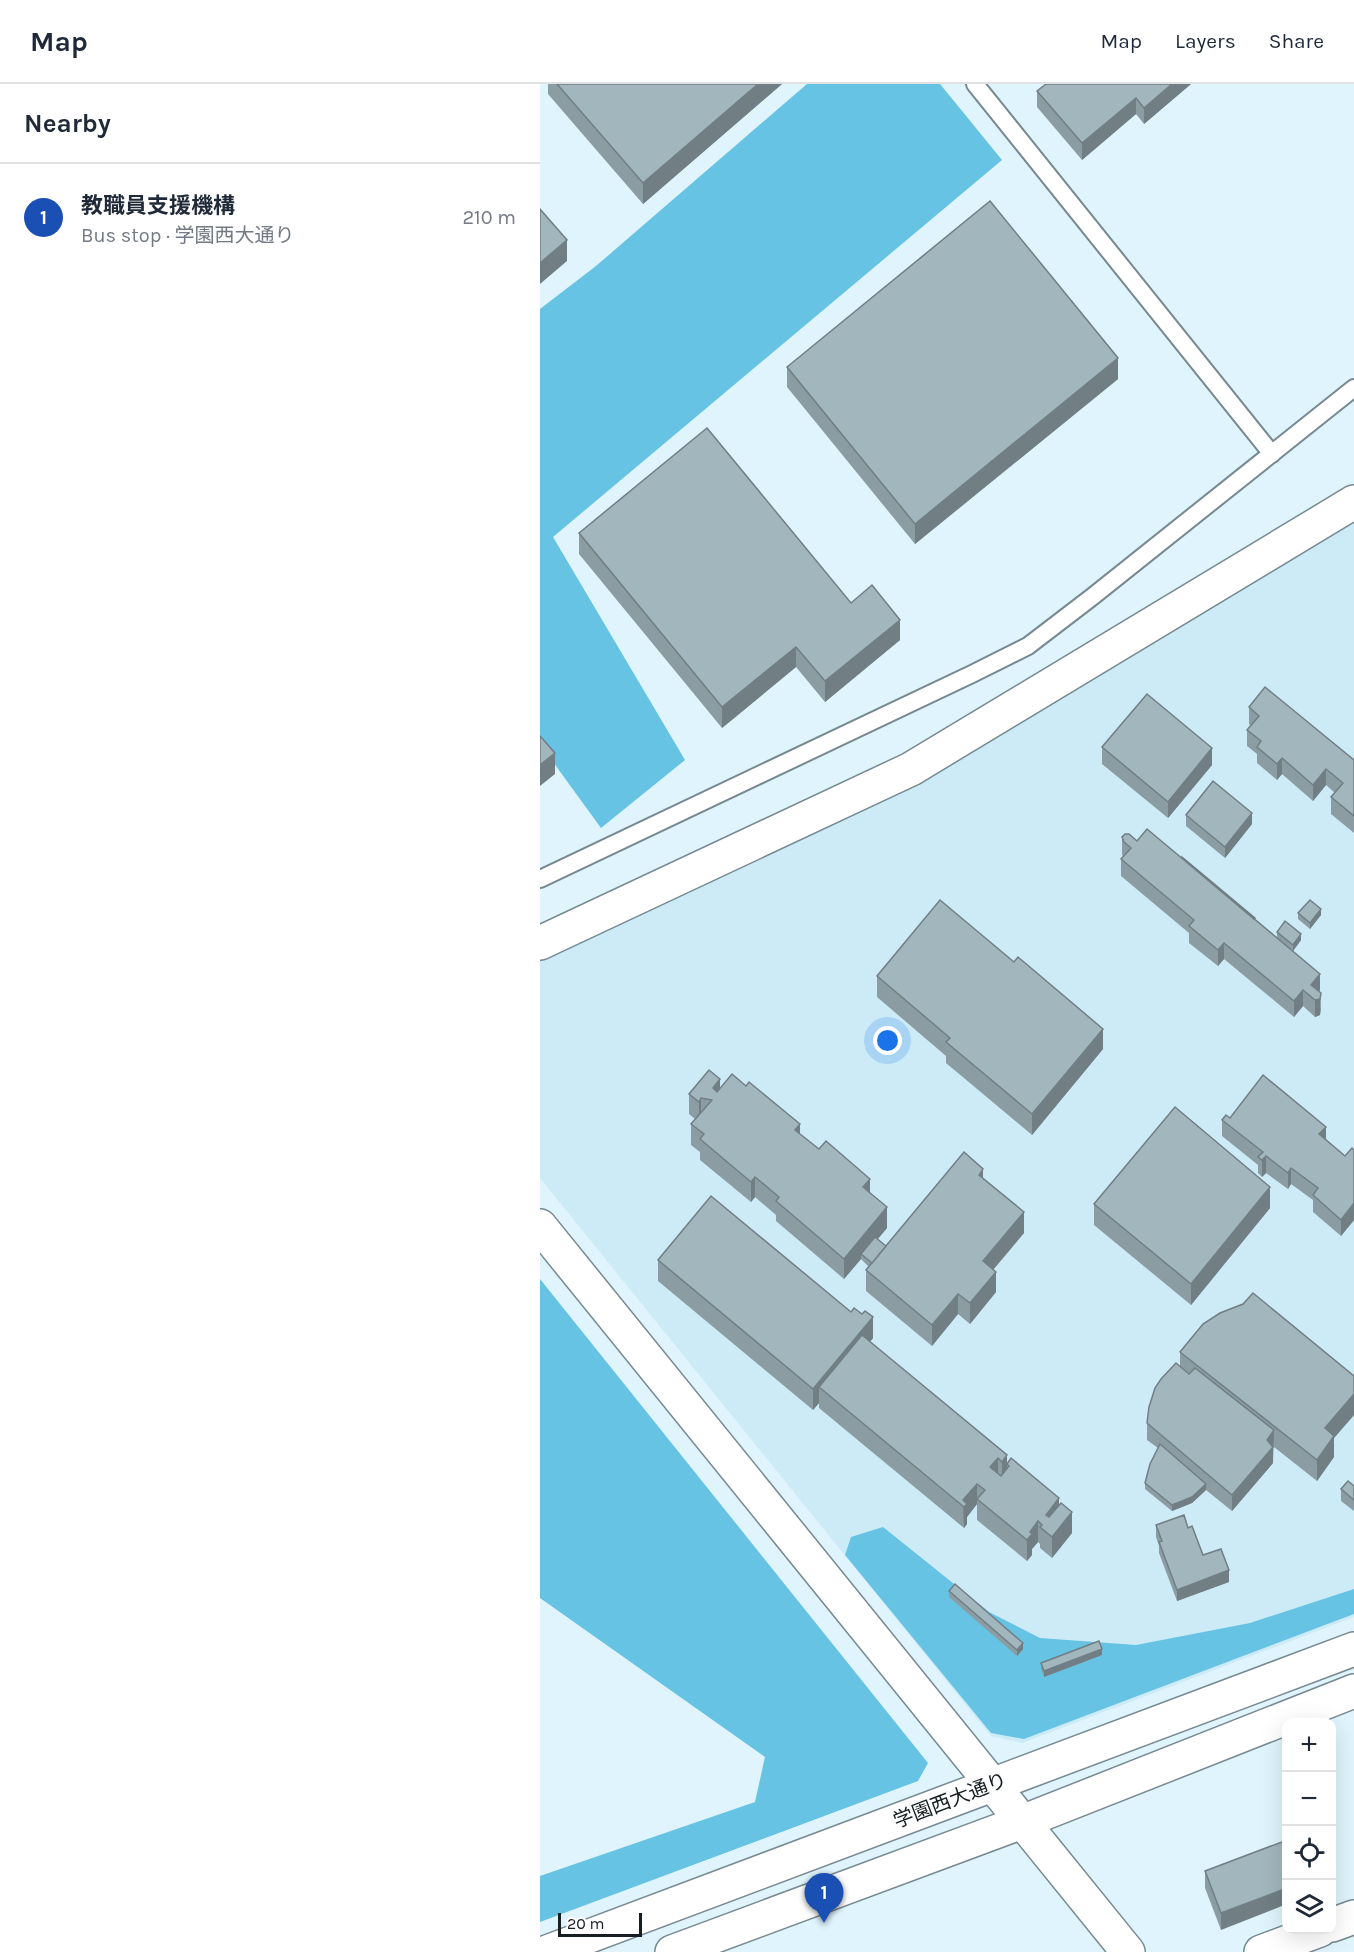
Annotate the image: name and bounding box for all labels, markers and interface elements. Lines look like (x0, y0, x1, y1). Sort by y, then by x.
text: Map (30, 25, 88, 58)
text: Map (1100, 29, 1142, 53)
text: Layers (1175, 29, 1236, 53)
text: Share (1269, 29, 1324, 53)
text: Nearby (24, 108, 111, 139)
text: 教職員支援機構 (81, 193, 235, 219)
text: 1 (40, 206, 47, 229)
text: 210 m (462, 206, 516, 229)
text: Bus stop · 学園西大通り (81, 224, 295, 247)
your location (873, 1026, 902, 1055)
map controls (1282, 1718, 1336, 1934)
button: + (1282, 1718, 1336, 1772)
street label: 学園西大通り (890, 1768, 1010, 1833)
button: − (1282, 1772, 1336, 1826)
button: locate (1282, 1826, 1336, 1880)
pin: 1 (804, 1874, 844, 1923)
button: layers (1282, 1880, 1336, 1934)
scale bar (558, 1910, 642, 1938)
text: 20 m (567, 1914, 605, 1933)

